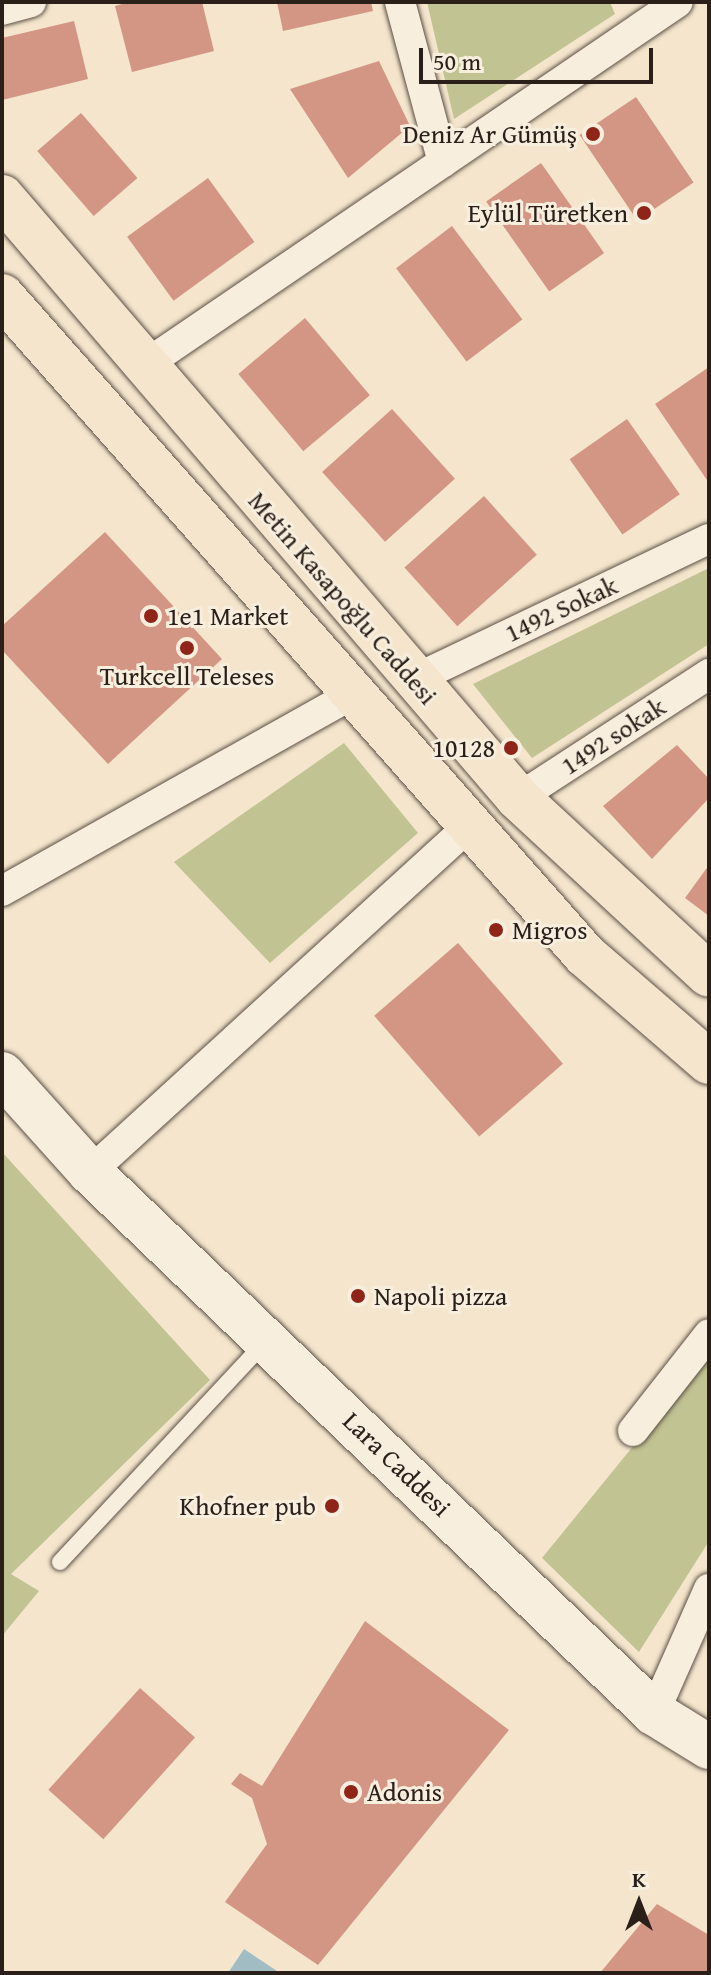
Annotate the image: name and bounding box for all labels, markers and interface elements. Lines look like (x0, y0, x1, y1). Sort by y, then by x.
scale bar (423, 32, 657, 82)
text: 50 m (433, 44, 481, 79)
place label: Deniz Ar Gümüş (403, 118, 577, 150)
marker: Deniz Ar Gümüş (584, 125, 602, 143)
place label: Eylül Türetken (468, 197, 628, 229)
marker: Eylül Türetken (635, 204, 653, 222)
street label: Metin Kasapoğlu Caddesi (242, 485, 444, 711)
street label: 1492 Sokak (500, 569, 622, 649)
place label: 1e1 Market (167, 600, 288, 632)
marker: 1e1 Market (142, 607, 160, 625)
marker: Turkcell Teleses (178, 639, 196, 657)
place label: Turkcell Teleses (100, 660, 274, 692)
street label: 1492 sokak (555, 691, 671, 781)
place label: 10128 (432, 732, 495, 764)
marker: 10128 (502, 739, 520, 757)
place label: Migros (512, 914, 587, 946)
marker: Migros (487, 921, 505, 939)
place label: Napoli pizza (374, 1280, 507, 1312)
marker: Napoli pizza (349, 1287, 367, 1305)
street label: Lara Caddesi (337, 1405, 457, 1523)
place label: Khofner pub (180, 1490, 316, 1522)
marker: Khofner pub (323, 1497, 341, 1515)
place label: Adonis (367, 1776, 442, 1808)
marker: Adonis (342, 1783, 360, 1801)
north arrow (599, 1863, 679, 1943)
text: K (632, 1863, 646, 1895)

